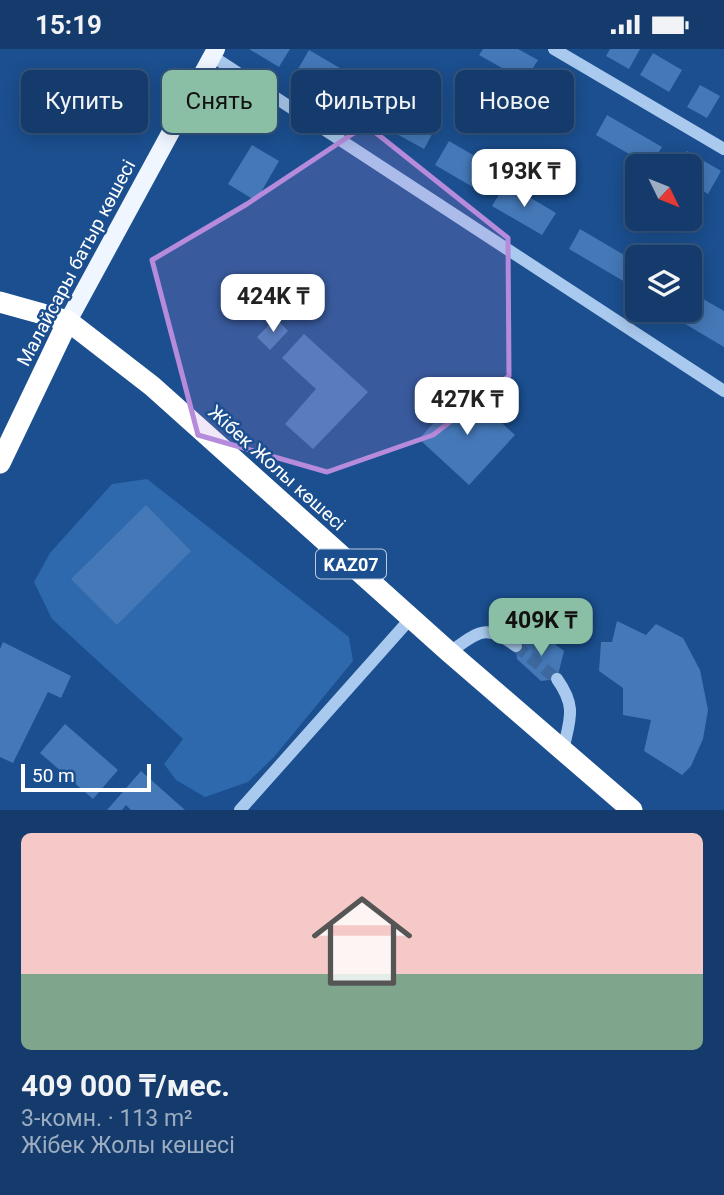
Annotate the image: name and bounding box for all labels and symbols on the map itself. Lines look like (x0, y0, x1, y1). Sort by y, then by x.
pin: 193K ₸ (467, 149, 581, 209)
north arrow (625, 154, 702, 231)
street label: Малайсары батыр көшесі (12, 156, 140, 370)
pin: 424K ₸ (216, 275, 330, 334)
pin: 427K ₸ (410, 377, 524, 437)
street label: Жібек Жолы көшесі (204, 400, 350, 536)
road number: KAZ07 (316, 549, 386, 579)
pin: 409K ₸ (484, 599, 598, 658)
scale bar (21, 761, 150, 793)

